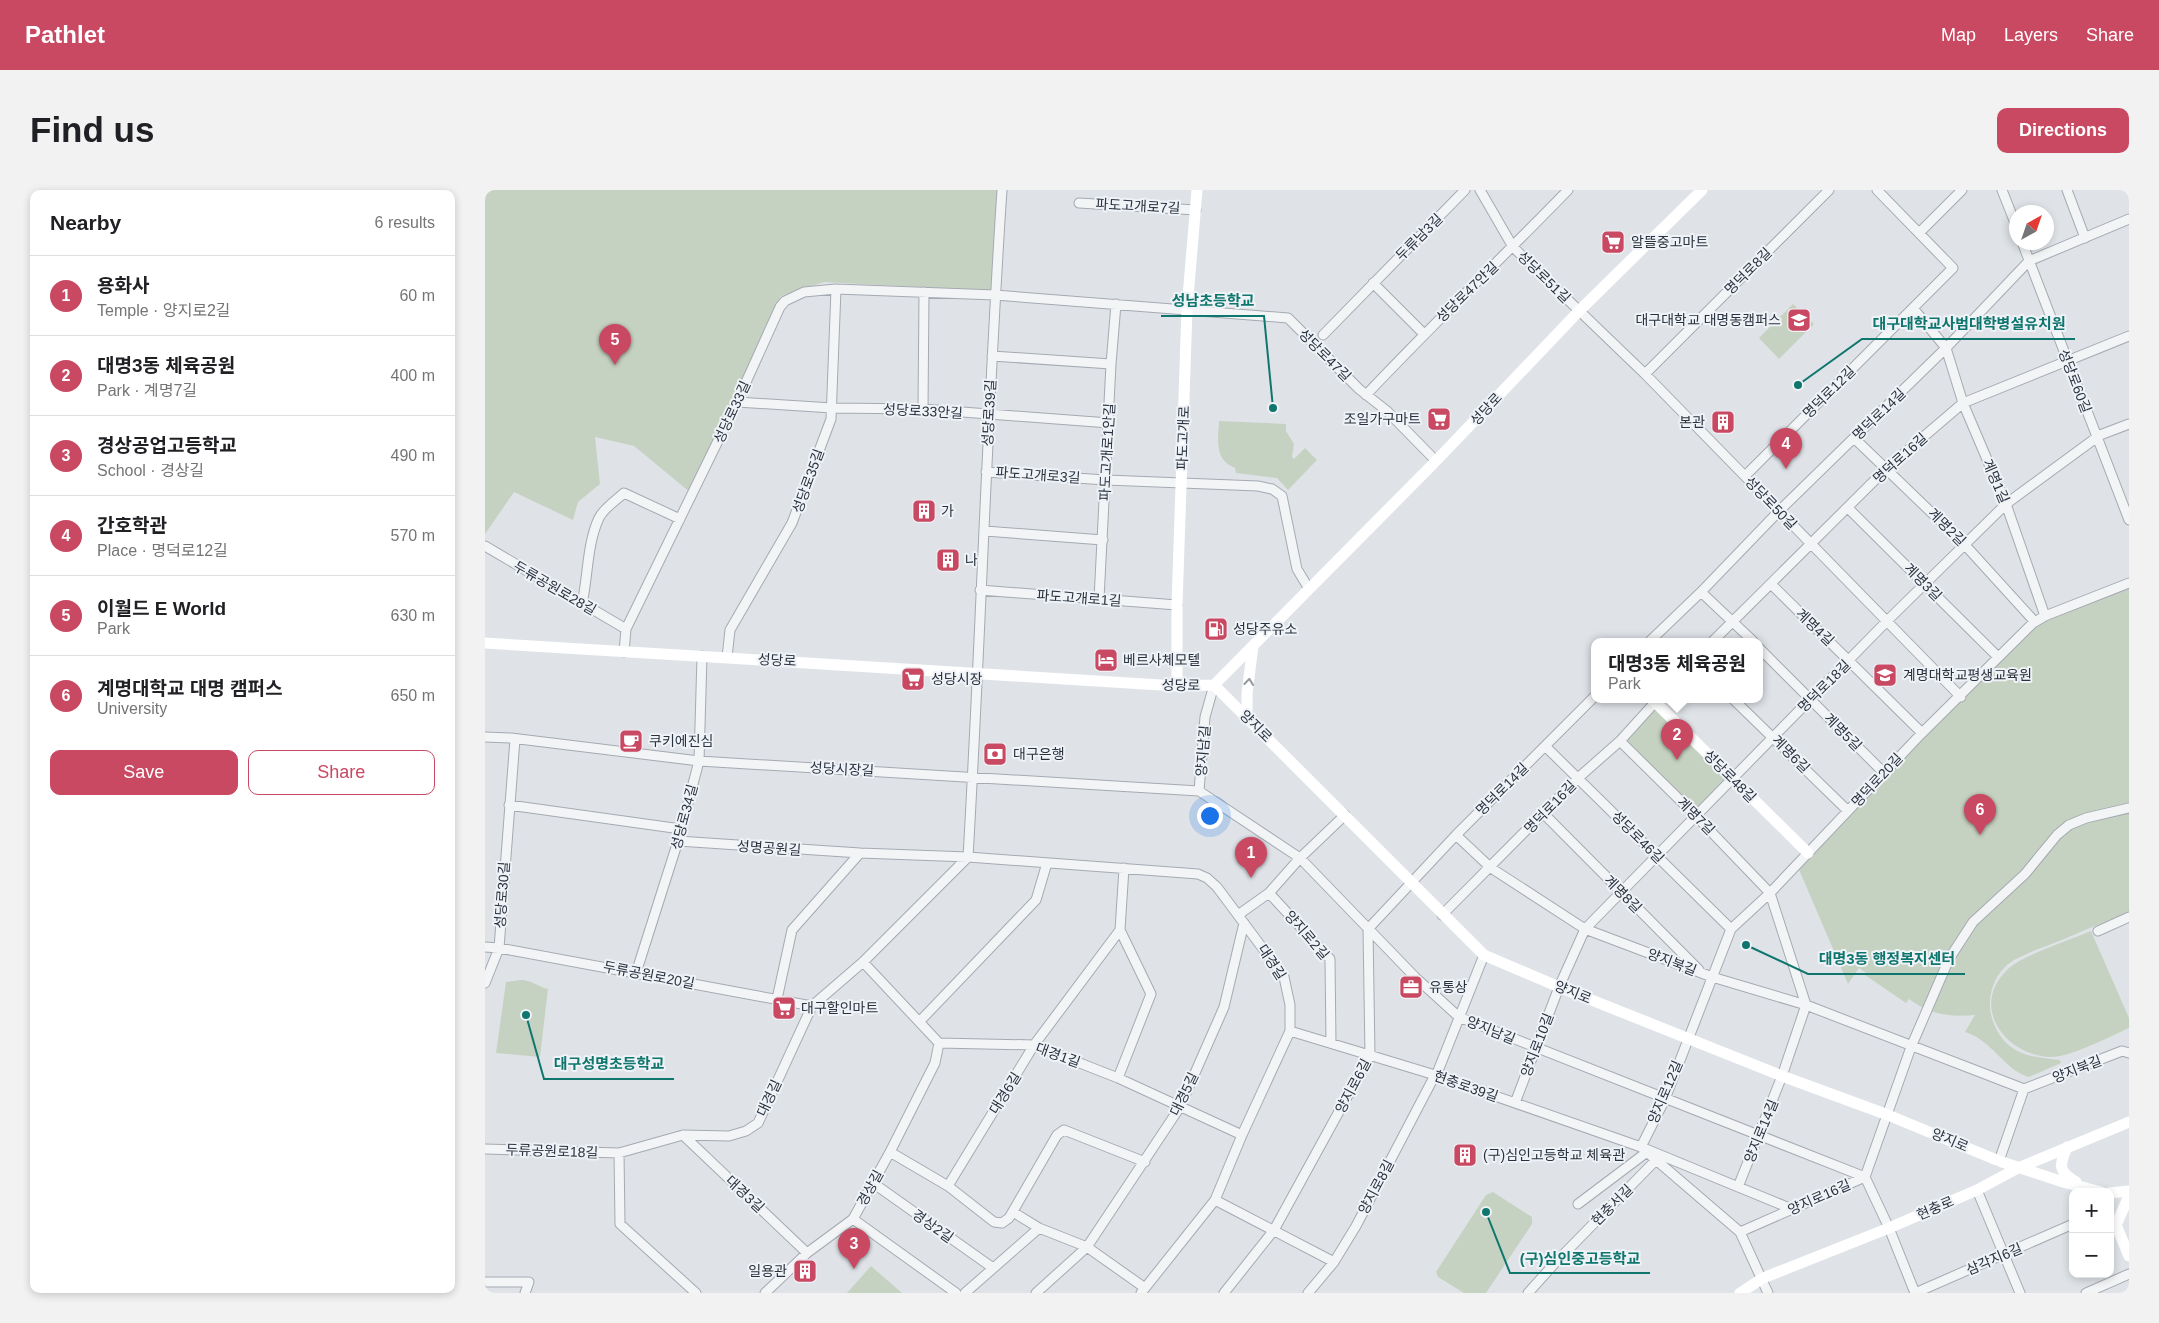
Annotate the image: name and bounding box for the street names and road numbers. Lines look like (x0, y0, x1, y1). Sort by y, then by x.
street label: 파도고개로7길 (1095, 196, 1181, 216)
street label: 두류남3길 (1392, 210, 1446, 264)
street label: 명덕로8길 (1721, 244, 1775, 298)
street label: 성당로51길 (1514, 248, 1574, 306)
street label: 성당로47안길 (1433, 258, 1501, 326)
street label: 성당로47길 (1296, 326, 1354, 384)
street label: 성당로60길 (2056, 347, 2094, 415)
street label: 명덕로12길 (1800, 363, 1858, 421)
street label: 성당로33길 (711, 378, 753, 446)
street label: 성당로39길 (979, 379, 999, 447)
street label: 명덕로14길 (1849, 385, 1909, 443)
street label: 성당로 (1467, 389, 1505, 429)
street label: 성당로33안길 (883, 401, 963, 421)
street label: 파도고개로1안길 (1096, 403, 1118, 501)
street label: 파도고개로 (1174, 405, 1192, 470)
street label: 명덕로16길 (1870, 430, 1930, 486)
street label: 성당로35길 (789, 447, 827, 515)
street label: 계명1길 (1980, 457, 2012, 505)
street label: 파도고개로3길 (995, 464, 1081, 486)
street label: 성당로50길 (1742, 473, 1800, 533)
street label: 계명2길 (1925, 505, 1969, 549)
street label: 두류공원로28길 (511, 558, 599, 618)
street label: 계명3길 (1901, 560, 1945, 604)
street label: 파도고개로1길 (1036, 587, 1122, 609)
street label: 계명4길 (1793, 605, 1837, 649)
street label: 성당로 (757, 651, 797, 669)
street label: 명덕로18길 (1795, 657, 1853, 715)
street label: 성당로 (1162, 677, 1201, 693)
street label: 양지로 (1237, 707, 1275, 745)
street label: 계명5길 (1821, 710, 1865, 754)
street label: 양지남길 (1193, 725, 1213, 777)
street label: 계명6길 (1769, 732, 1813, 776)
street label: 성당로48길 (1701, 747, 1759, 805)
street label: 명덕로20길 (1848, 750, 1906, 810)
street label: 성당시장길 (809, 759, 875, 779)
street label: 명덕로14길 (1473, 760, 1531, 818)
street label: 명덕로16길 (1521, 777, 1579, 837)
street label: 성당로34길 (668, 783, 700, 851)
street label: 계명7길 (1674, 794, 1718, 838)
street label: 성당로46길 (1609, 808, 1667, 866)
street label: 성명공원길 (736, 838, 802, 858)
street label: 성당로30길 (492, 861, 512, 929)
street label: 계명8길 (1601, 872, 1645, 916)
street label: 양지로2길 (1282, 907, 1332, 963)
street label: 대경길 (1255, 941, 1289, 983)
street label: 양지북길 (1645, 945, 1699, 979)
street label: 두류공원로20길 (602, 958, 696, 992)
street label: 양지로 (1552, 977, 1594, 1007)
street label: 양지로10길 (1518, 1011, 1556, 1079)
street label: 양지남길 (1464, 1013, 1518, 1047)
street label: 대경1길 (1033, 1040, 1083, 1070)
street label: 양지북길 (2050, 1052, 2104, 1086)
street label: 양지로6길 (1332, 1056, 1374, 1116)
street label: 양지로12길 (1645, 1058, 1685, 1126)
street label: 현충로39길 (1432, 1068, 1500, 1104)
street label: 대경6길 (986, 1069, 1024, 1117)
street label: 대경5길 (1167, 1070, 1201, 1118)
street label: 대경길 (754, 1077, 784, 1119)
street label: 양지로14길 (1741, 1097, 1781, 1165)
street label: 양지로 (1929, 1125, 1971, 1155)
street label: 두류공원로18길 (505, 1141, 599, 1161)
street label: 양지로8길 (1355, 1157, 1397, 1217)
street label: 경상길 (854, 1167, 886, 1209)
street label: 대경3길 (723, 1172, 767, 1216)
street label: 양지로16길 (1785, 1176, 1853, 1218)
street label: 현충서길 (1588, 1181, 1636, 1229)
street label: 현충로 (1914, 1193, 1956, 1223)
street label: 경상2길 (909, 1206, 957, 1246)
street label: 삼각지6길 (1964, 1240, 2024, 1278)

